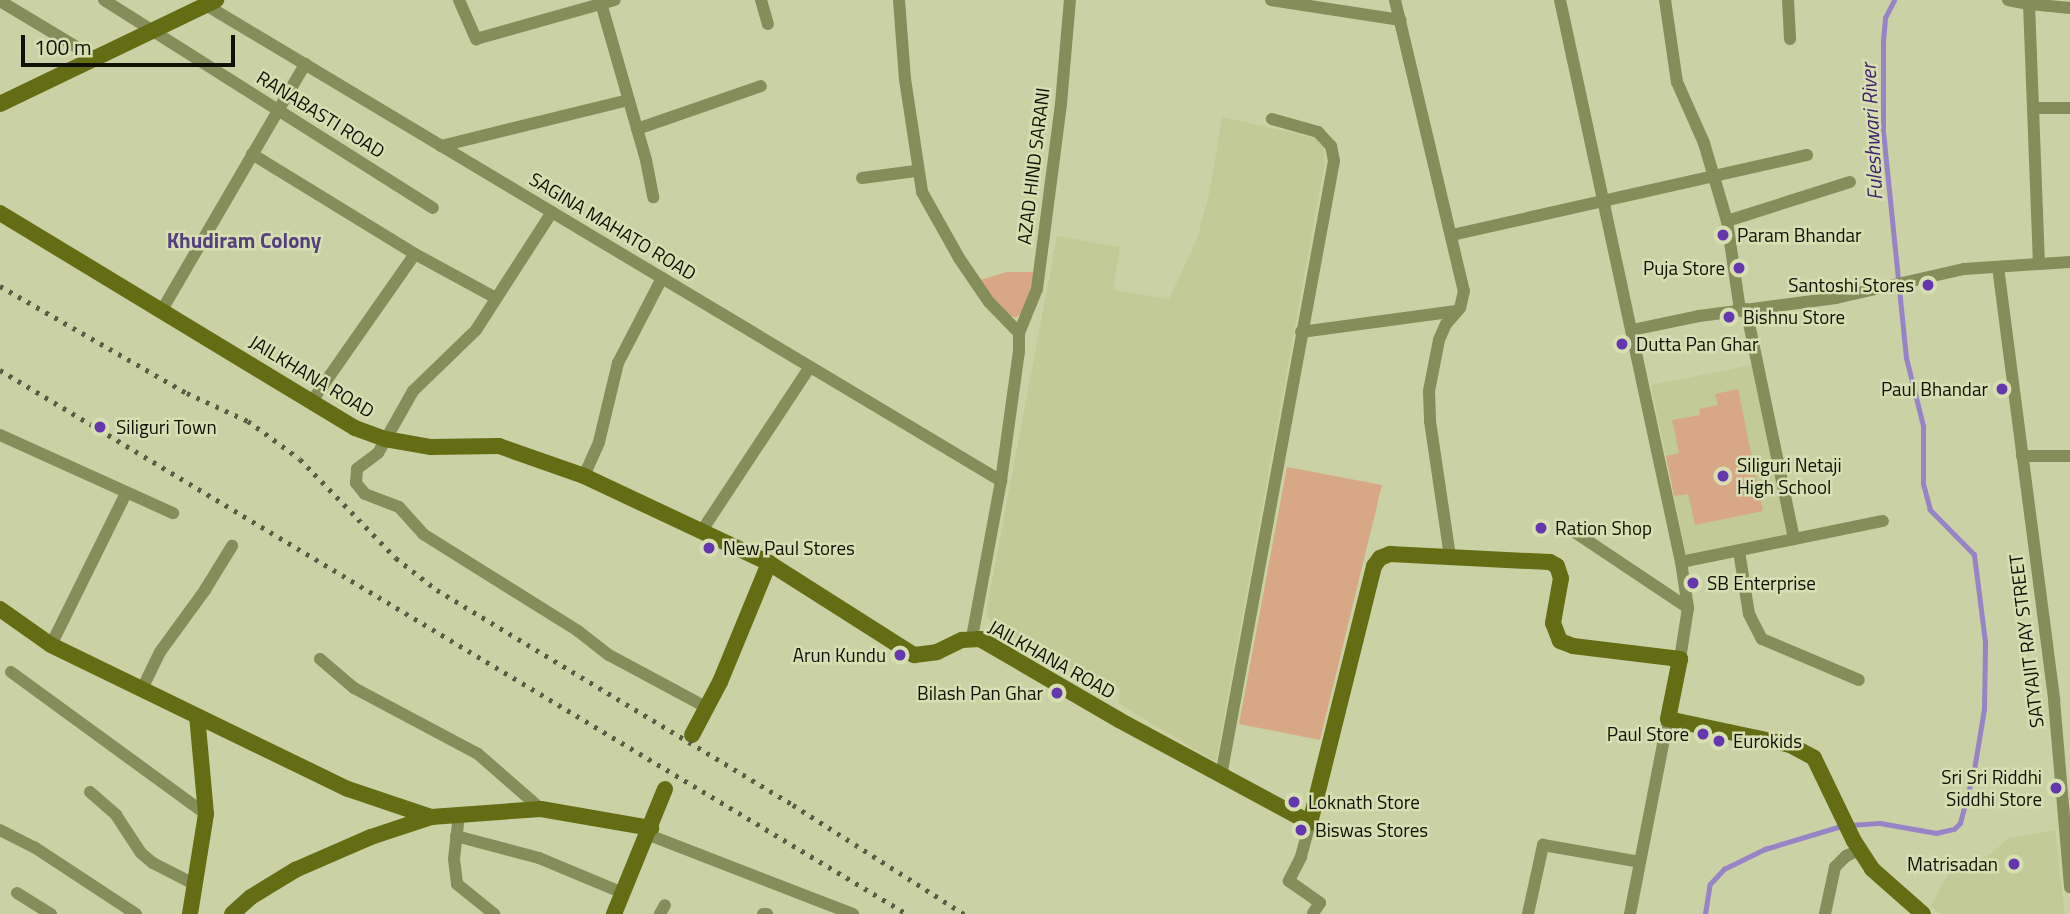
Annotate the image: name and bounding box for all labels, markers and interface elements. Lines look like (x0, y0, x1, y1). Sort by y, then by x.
scale bar (24, 21, 238, 65)
text: 100 m (34, 31, 91, 63)
water label: Fuleshwari River (1855, 63, 1887, 201)
street label: RANABASTI ROAD (253, 66, 389, 162)
street label: AZAD HIND SARANI (1012, 86, 1054, 246)
street label: SAGINA MAHATO ROAD (526, 167, 700, 285)
place label: Param Bhandar (1737, 224, 1862, 246)
district label: Khudiram Colony (167, 227, 321, 253)
marker: Param Bhandar (1715, 227, 1731, 243)
place label: Puja Store (1643, 257, 1725, 279)
marker: Puja Store (1731, 260, 1747, 276)
place label: Santoshi Stores (1788, 274, 1914, 296)
marker: Santoshi Stores (1920, 277, 1936, 293)
place label: Bishnu Store (1743, 306, 1845, 328)
marker: Bishnu Store (1721, 309, 1737, 325)
street label: JAILKHANA ROAD (245, 330, 379, 422)
place label: Dutta Pan Ghar (1636, 333, 1758, 355)
marker: Dutta Pan Ghar (1614, 336, 1630, 352)
place label: Paul Bhandar (1881, 378, 1988, 400)
marker: Paul Bhandar (1994, 381, 2010, 397)
place label: Siliguri Town (116, 416, 217, 438)
marker: Siliguri Town (90, 417, 110, 437)
place label: Siliguri Netaji High School (1737, 454, 1842, 498)
marker: Siliguri Netaji High School (1715, 468, 1731, 484)
place label: Ration Shop (1555, 517, 1652, 539)
marker: Ration Shop (1533, 520, 1549, 536)
place label: New Paul Stores (723, 537, 855, 559)
marker: New Paul Stores (701, 540, 717, 556)
street label: SATYAJIT RAY STREET (2004, 553, 2048, 729)
place label: SB Enterprise (1707, 572, 1816, 594)
marker: SB Enterprise (1685, 575, 1701, 591)
street label: JAILKHANA ROAD (985, 615, 1119, 703)
place label: Arun Kundu (793, 644, 886, 666)
marker: Arun Kundu (892, 647, 908, 663)
place label: Bilash Pan Ghar (917, 682, 1043, 704)
marker: Bilash Pan Ghar (1049, 685, 1065, 701)
place label: Paul Store (1607, 723, 1689, 745)
marker: Paul Store (1695, 726, 1711, 742)
place label: Eurokids (1733, 730, 1802, 752)
marker: Eurokids (1711, 733, 1727, 749)
place label: Sri Sri Riddhi Siddhi Store (1941, 766, 2042, 810)
marker: Sri Sri Riddhi Siddhi Store (2048, 780, 2064, 796)
place label: Loknath Store (1308, 791, 1420, 813)
marker: Loknath Store (1286, 794, 1302, 810)
place label: Biswas Stores (1315, 819, 1428, 841)
marker: Biswas Stores (1293, 822, 1309, 838)
place label: Matrisadan (1907, 853, 1998, 875)
marker: Matrisadan (2004, 854, 2024, 874)

